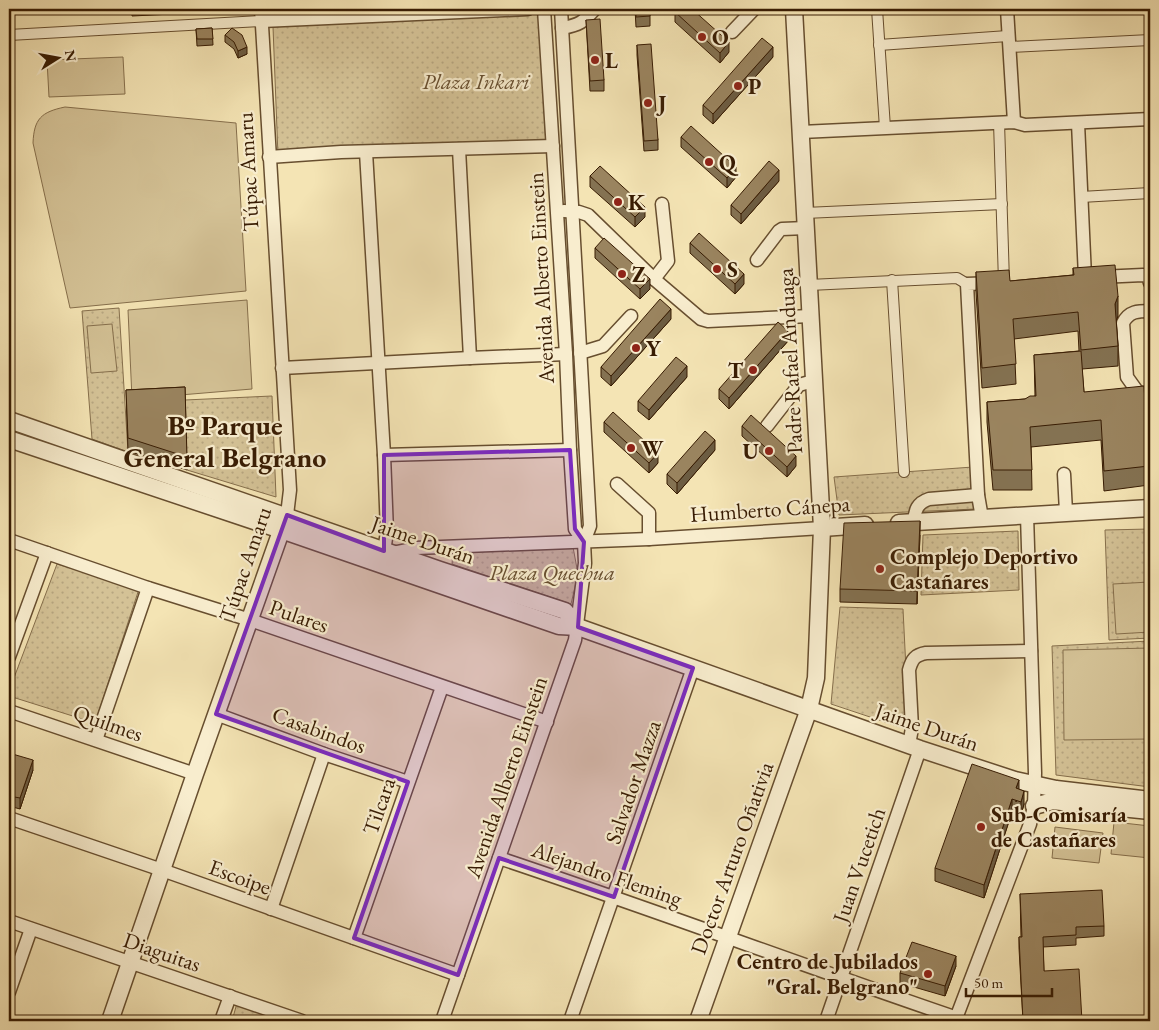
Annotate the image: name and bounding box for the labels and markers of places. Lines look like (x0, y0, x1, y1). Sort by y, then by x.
place label: O (712, 23, 729, 52)
marker: O (696, 31, 708, 43)
place label: L (605, 46, 618, 75)
marker: L (589, 54, 601, 66)
place label: P (748, 72, 761, 101)
marker: P (732, 80, 744, 92)
place label: J (656, 89, 666, 118)
marker: J (642, 97, 654, 109)
place label: Q (719, 148, 739, 177)
marker: Q (703, 156, 715, 168)
place label: K (628, 188, 645, 217)
marker: K (612, 196, 624, 208)
place label: S (727, 255, 738, 284)
place label: Z (632, 260, 645, 289)
marker: S (711, 263, 723, 275)
marker: Z (616, 268, 628, 280)
place label: Y (646, 334, 662, 363)
marker: Y (630, 342, 642, 354)
place label: T (728, 356, 744, 385)
marker: T (747, 364, 759, 376)
place label: W (641, 434, 664, 463)
place label: U (743, 437, 760, 466)
marker: W (625, 442, 637, 454)
marker: U (763, 445, 775, 457)
place label: Complejo Deportivo Castañares (890, 542, 1078, 596)
marker: Complejo Deportivo Castañares (874, 563, 886, 575)
place label: Sub-Comisaría de Castañares (991, 800, 1127, 854)
marker: Sub-Comisaría de Castañares (975, 821, 987, 833)
place label: Centro de Jubilados "Gral. Belgrano" (737, 947, 918, 1001)
marker: Centro de Jubilados "Gral. Belgrano" (922, 968, 934, 980)

